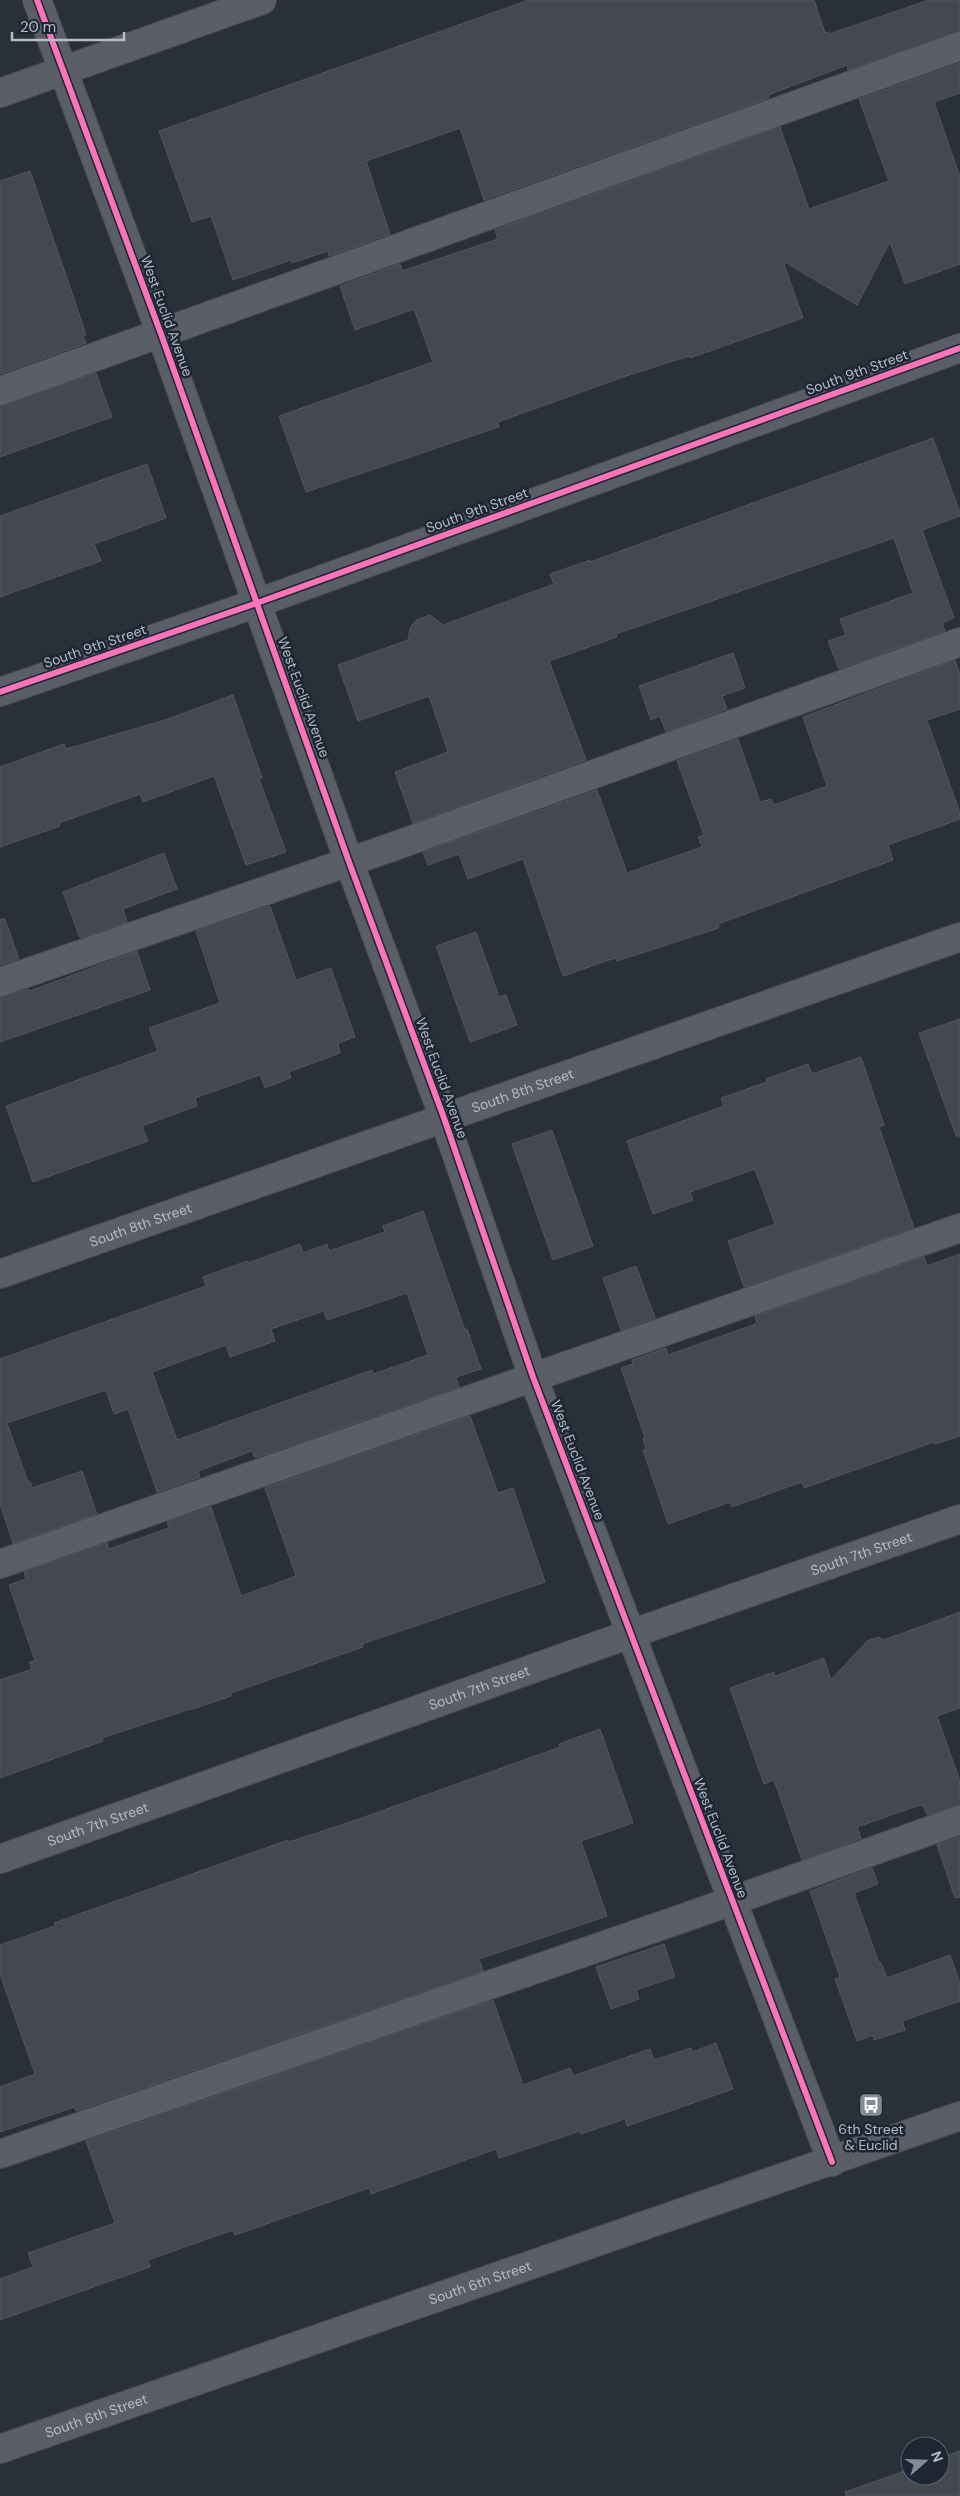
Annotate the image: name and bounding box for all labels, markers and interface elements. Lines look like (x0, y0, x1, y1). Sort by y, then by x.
scale bar (12, 10, 125, 42)
text: 20 m (20, 17, 56, 37)
street label: West Euclid Avenue (137, 253, 197, 379)
street label: South 9th Street (803, 345, 911, 399)
street label: South 9th Street (423, 483, 531, 537)
street label: South 9th Street (41, 620, 149, 672)
street label: West Euclid Avenue (274, 634, 334, 760)
street label: West Euclid Avenue (412, 1015, 472, 1141)
street label: South 8th Street (469, 1064, 576, 1117)
street label: South 8th Street (87, 1198, 194, 1251)
street label: West Euclid Avenue (547, 1397, 609, 1523)
street label: South 7th Street (808, 1527, 915, 1579)
street label: South 7th Street (426, 1661, 532, 1714)
street label: West Euclid Avenue (690, 1775, 752, 1901)
street label: South 7th Street (45, 1798, 151, 1850)
bus stop icon: 6th Street & Euclid (858, 2092, 884, 2118)
place label: 6th Street & Euclid (838, 2120, 904, 2154)
street label: South 6th Street (426, 2256, 534, 2309)
street label: South 6th Street (43, 2389, 150, 2442)
north arrow (900, 2436, 950, 2486)
text: N (927, 2449, 947, 2464)

